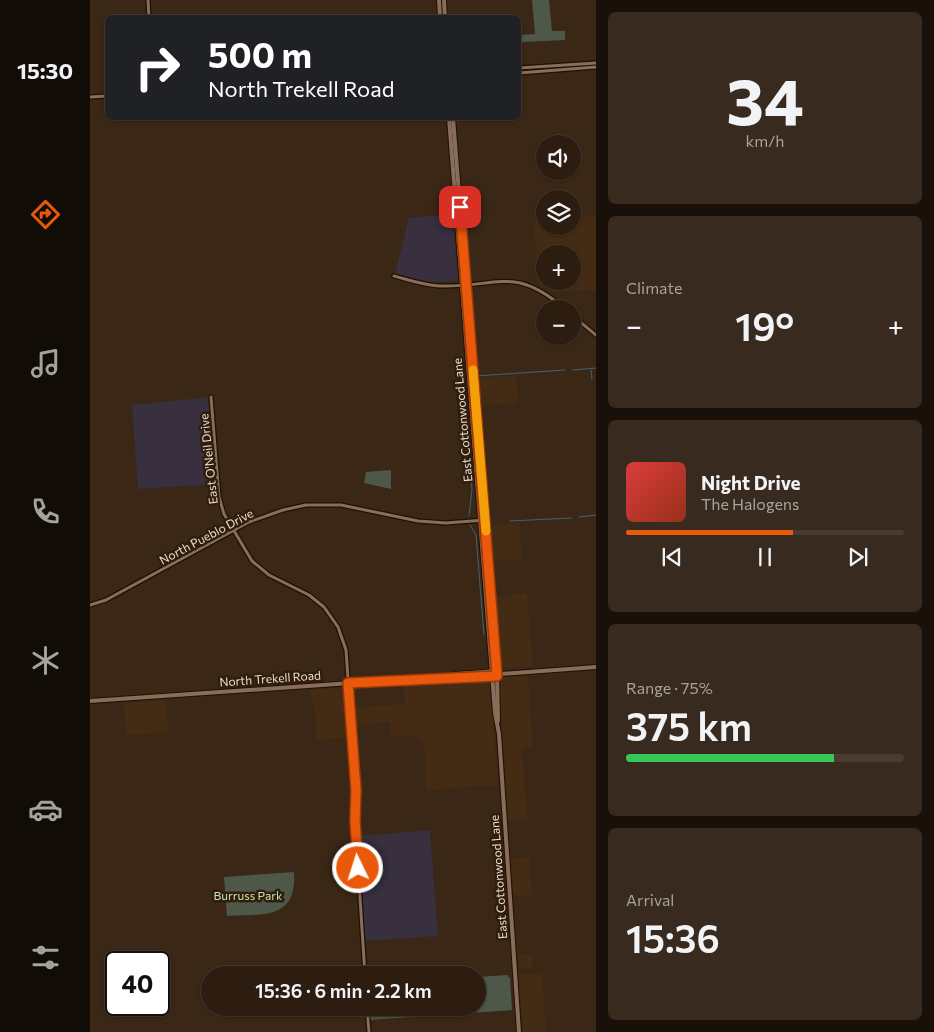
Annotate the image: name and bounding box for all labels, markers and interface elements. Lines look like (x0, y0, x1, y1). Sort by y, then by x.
text: 500 m (208, 32, 312, 75)
icon: right (125, 35, 190, 100)
text: 15:30 (17, 57, 73, 84)
text: 34 (726, 59, 804, 138)
text: North Trekell Road (208, 75, 394, 102)
text: km/h (746, 131, 784, 150)
map controls (536, 135, 581, 345)
button: sound (536, 135, 581, 180)
pin (439, 186, 481, 228)
button: layers (536, 190, 581, 235)
icon: arrive (446, 193, 474, 221)
icon: directions (28, 197, 63, 232)
button: + (536, 245, 581, 290)
text: Climate (626, 278, 682, 297)
button: − (536, 300, 581, 345)
text: 19° (735, 302, 794, 349)
text: − (626, 308, 642, 342)
text: + (888, 308, 904, 342)
icon: music (28, 346, 63, 381)
street label: East Cottonwood Lane (450, 357, 474, 483)
street label: East O'Neil Drive (196, 413, 220, 505)
text: Night Drive (701, 471, 801, 494)
icon: phone (28, 494, 63, 529)
text: The Halogens (701, 494, 799, 513)
street label: North Pueblo Drive (157, 505, 255, 567)
icon: previous (658, 543, 686, 571)
icon: pause (751, 543, 779, 571)
icon: next (844, 543, 872, 571)
icon: climate (28, 643, 63, 678)
street label: North Trekell Road (219, 667, 321, 689)
text: Range · 75% (626, 678, 713, 697)
text: 375 km (626, 702, 752, 749)
icon: car (28, 792, 63, 827)
street label: East Cottonwood Lane (487, 814, 509, 940)
position arrow (331, 841, 383, 893)
park label: Burruss Park (213, 888, 283, 902)
text: Arrival (626, 890, 674, 909)
text: 15:36 (626, 914, 720, 961)
icon: filters (28, 940, 63, 975)
speed limit sign: 40 (105, 951, 170, 1016)
text: 15:36 · 6 min · 2.2 km (255, 979, 432, 1002)

